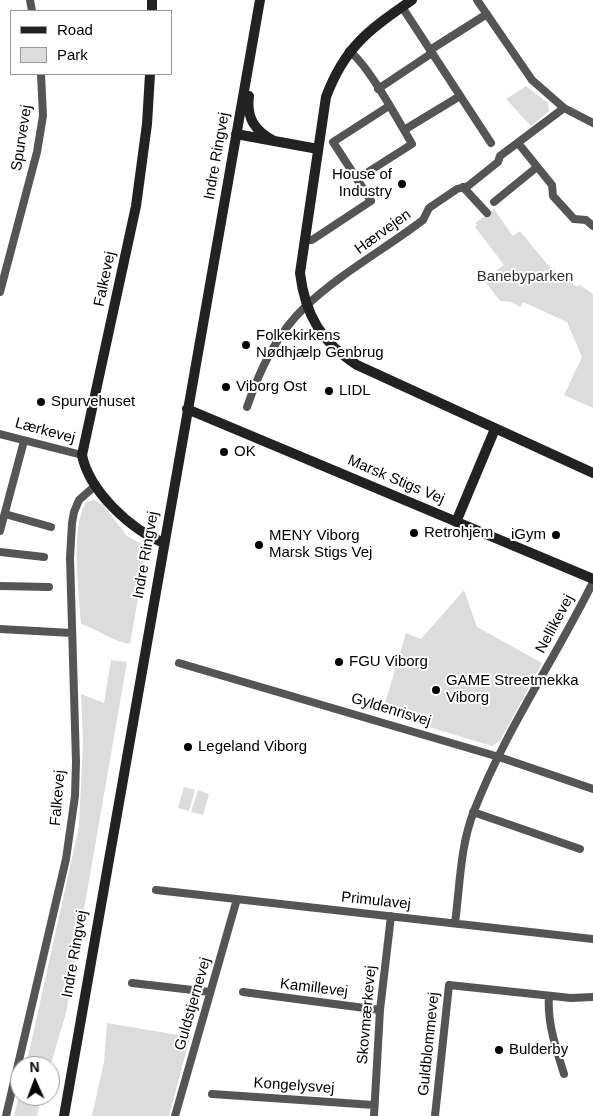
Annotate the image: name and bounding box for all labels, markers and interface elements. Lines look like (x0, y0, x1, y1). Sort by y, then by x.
legend (10, 10, 172, 75)
text: Road (57, 21, 93, 38)
text: Park (57, 46, 88, 63)
street label: Spurvevej (8, 104, 36, 172)
street label: Indre Ringvej (200, 111, 234, 201)
place label: House of Industry (332, 166, 392, 201)
marker: House of Industry (396, 178, 408, 190)
street label: Hærvejen (351, 206, 415, 258)
street label: Falkevej (90, 250, 120, 308)
park label: Banebyparken (477, 268, 573, 286)
place label: Folkekirkens Nødhjælp Genbrug (256, 327, 384, 362)
marker: Folkekirkens Nødhjælp Genbrug (240, 339, 252, 351)
place label: Viborg Ost (236, 378, 307, 396)
marker: Viborg Ost (220, 381, 232, 393)
place label: LIDL (339, 382, 371, 400)
marker: LIDL (323, 385, 335, 397)
place label: Spurvehuset (51, 393, 135, 411)
marker: Spurvehuset (35, 396, 47, 408)
street label: Lærkevej (13, 414, 77, 448)
place label: OK (234, 443, 256, 461)
marker: OK (218, 446, 230, 458)
street label: Marsk Stigs Vej (345, 452, 447, 508)
street label: Indre Ringvej (129, 510, 163, 600)
place label: Retrohjem (424, 524, 493, 542)
place label: iGym (511, 526, 546, 544)
place label: MENY Viborg Marsk Stigs Vej (269, 527, 372, 562)
marker: Retrohjem (408, 527, 420, 539)
marker: iGym (550, 529, 562, 541)
marker: MENY Viborg Marsk Stigs Vej (253, 539, 265, 551)
street label: Nellikevej (532, 591, 578, 657)
place label: FGU Viborg (349, 653, 428, 671)
marker: FGU Viborg (333, 656, 345, 668)
place label: GAME Streetmekka Viborg (446, 672, 579, 707)
marker: GAME Streetmekka Viborg (430, 684, 442, 696)
street label: Gyldenrisvej (349, 689, 433, 731)
place label: Legeland Viborg (198, 738, 307, 756)
marker: Legeland Viborg (182, 741, 194, 753)
street label: Falkevej (47, 769, 69, 827)
street label: Primulavej (340, 888, 412, 914)
street label: Indre Ringvej (58, 909, 92, 999)
street label: Guldstjernevej (171, 955, 215, 1053)
street label: Skovmærkevej (354, 965, 380, 1065)
street label: Kamillevej (279, 975, 349, 1001)
street label: Guldblommevej (415, 991, 443, 1097)
place label: Bulderby (509, 1041, 568, 1059)
marker: Bulderby (493, 1044, 505, 1056)
north arrow (10, 1056, 60, 1106)
text: N (29, 1059, 40, 1075)
street label: Kongelysvej (253, 1074, 335, 1098)

